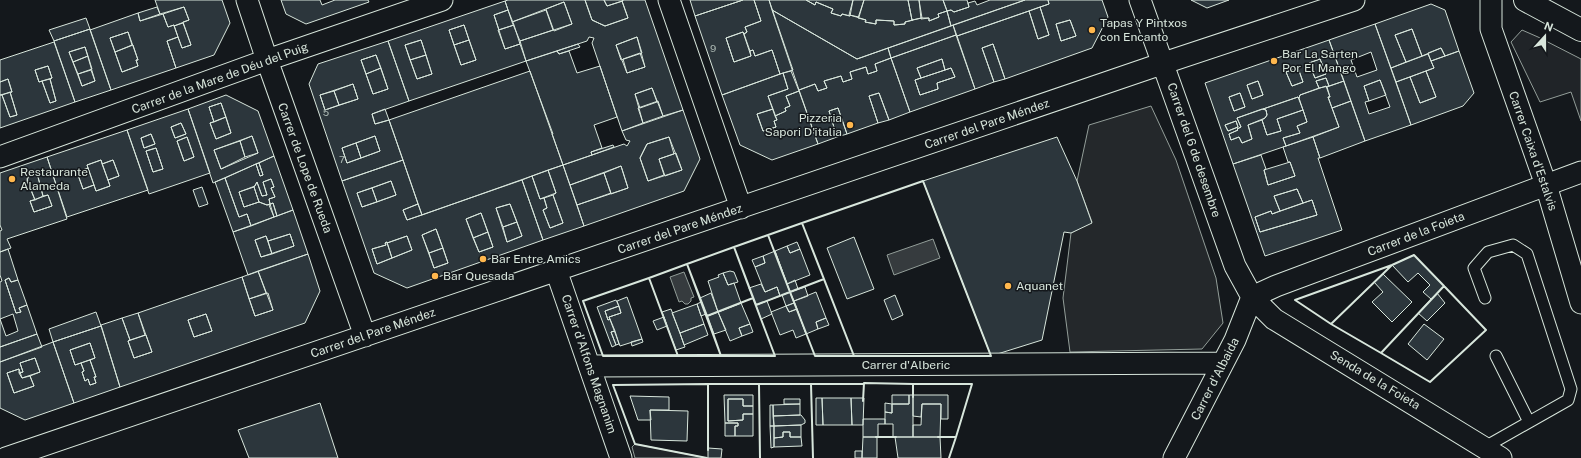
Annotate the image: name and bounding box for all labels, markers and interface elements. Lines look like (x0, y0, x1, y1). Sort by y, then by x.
place label: Tapas Y Pintxos con Encanto (1100, 16, 1187, 44)
north arrow (1525, 16, 1565, 56)
text: N (1542, 20, 1555, 34)
marker: Tapas Y Pintxos con Encanto (1087, 25, 1097, 35)
street label: Carrer de la Mare de Déu del Puig (130, 39, 310, 117)
house number: 9 (710, 42, 716, 54)
place label: Bar La Sarten Por El Mango (1282, 47, 1358, 75)
marker: Bar La Sarten Por El Mango (1269, 56, 1279, 66)
street label: Carrer del 6 de desembre (1164, 81, 1224, 219)
street label: Carrer Caixa d'Estalvis (1506, 89, 1560, 213)
street label: Carrer del Pare Méndez (923, 96, 1051, 152)
street label: Carrer de Lope de Rueda (275, 101, 335, 235)
house number: 5 (323, 106, 329, 118)
place label: Pizzeria Sapori D'italia (765, 111, 842, 139)
marker: Pizzeria Sapori D'italia (845, 120, 855, 130)
house number: 7 (339, 153, 345, 165)
place label: Restaurante Alameda (20, 165, 88, 193)
marker: Restaurante Alameda (7, 174, 17, 184)
street label: Carrer del Pare Méndez (616, 201, 744, 257)
street label: Carrer de la Foieta (1366, 209, 1466, 259)
place label: Bar Entre Amics (491, 252, 581, 266)
marker: Bar Entre Amics (478, 254, 488, 264)
place label: Bar Quesada (443, 269, 515, 283)
marker: Bar Quesada (430, 271, 440, 281)
place label: Aquanet (1016, 279, 1064, 293)
marker: Aquanet (1003, 281, 1013, 291)
street label: Carrer d'Alfons Magnanim (559, 293, 619, 435)
street label: Carrer del Pare Méndez (309, 305, 437, 361)
street label: Carrer d'Albaida (1188, 335, 1242, 423)
street label: Senda de la Foieta (1327, 348, 1423, 412)
street label: Carrer d'Alberic (862, 358, 950, 372)

